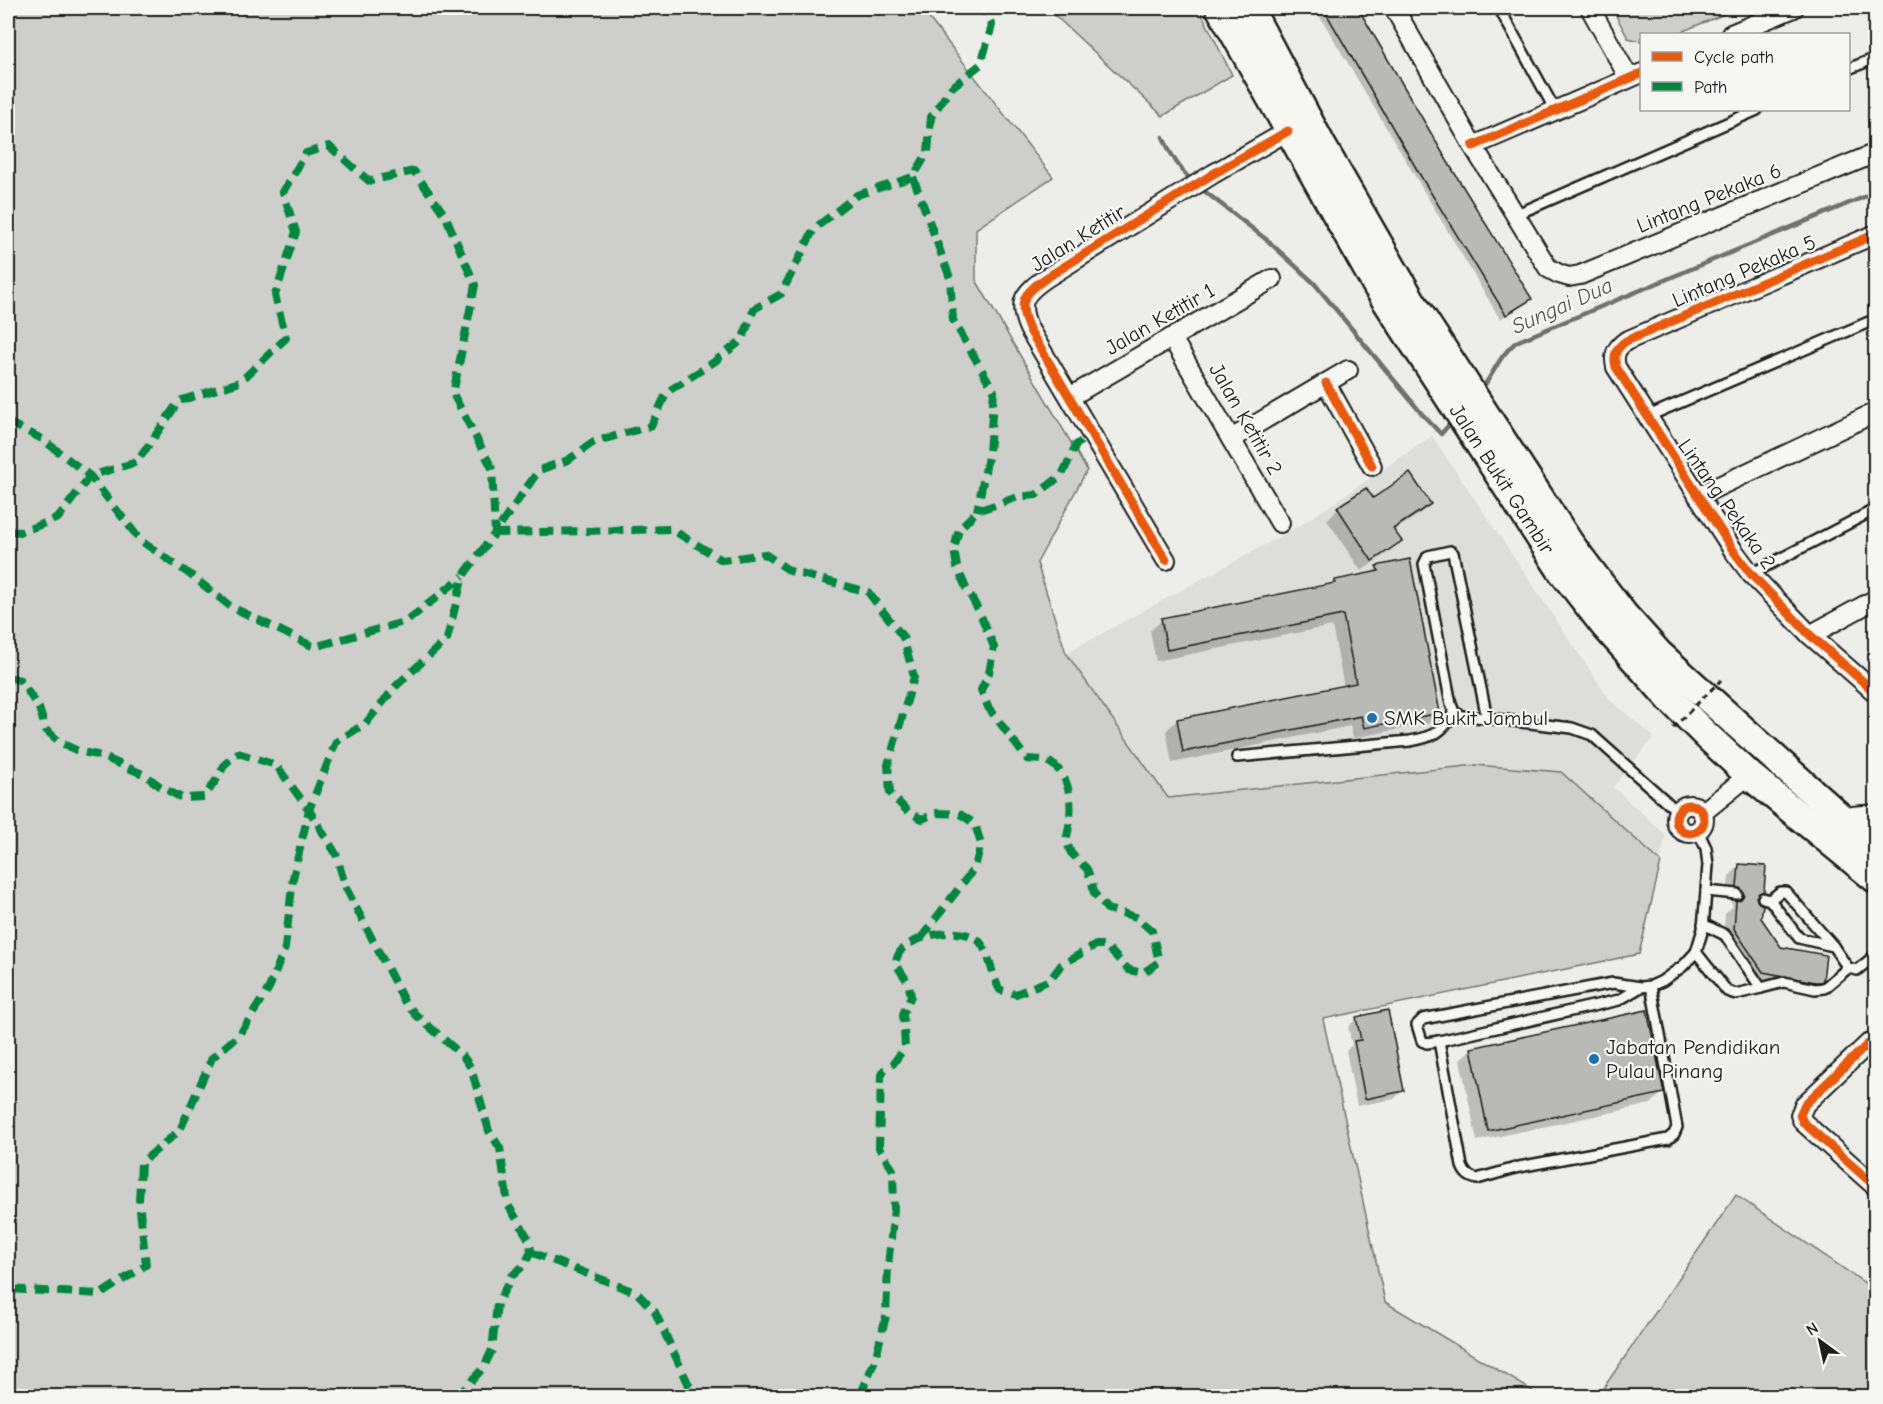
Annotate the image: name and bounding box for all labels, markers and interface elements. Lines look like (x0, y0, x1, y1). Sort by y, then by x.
legend (1640, 33, 1850, 111)
text: Cycle path (1694, 47, 1774, 68)
text: Path (1694, 77, 1727, 98)
street label: Lintang Pekaka 6 (1633, 158, 1785, 238)
street label: Jalan Ketitir (1026, 199, 1130, 276)
street label: Lintang Pekaka 5 (1669, 230, 1819, 312)
water label: Sungai Dua (1508, 272, 1616, 340)
street label: Jalan Ketitir 1 (1101, 278, 1219, 360)
street label: Jalan Ketitir 2 (1204, 359, 1288, 479)
street label: Jalan Bukit Gambir (1445, 400, 1560, 559)
street label: Lintang Pekaka 2 (1673, 434, 1781, 574)
place label: SMK Bukit Jambul (1384, 706, 1548, 730)
marker: SMK Bukit Jambul (1365, 711, 1379, 725)
place label: Jabatan Pendidikan Pulau Pinang (1606, 1035, 1780, 1083)
marker: Jabatan Pendidikan Pulau Pinang (1587, 1052, 1601, 1066)
north arrow (1790, 1311, 1850, 1371)
text: N (1803, 1319, 1822, 1340)

